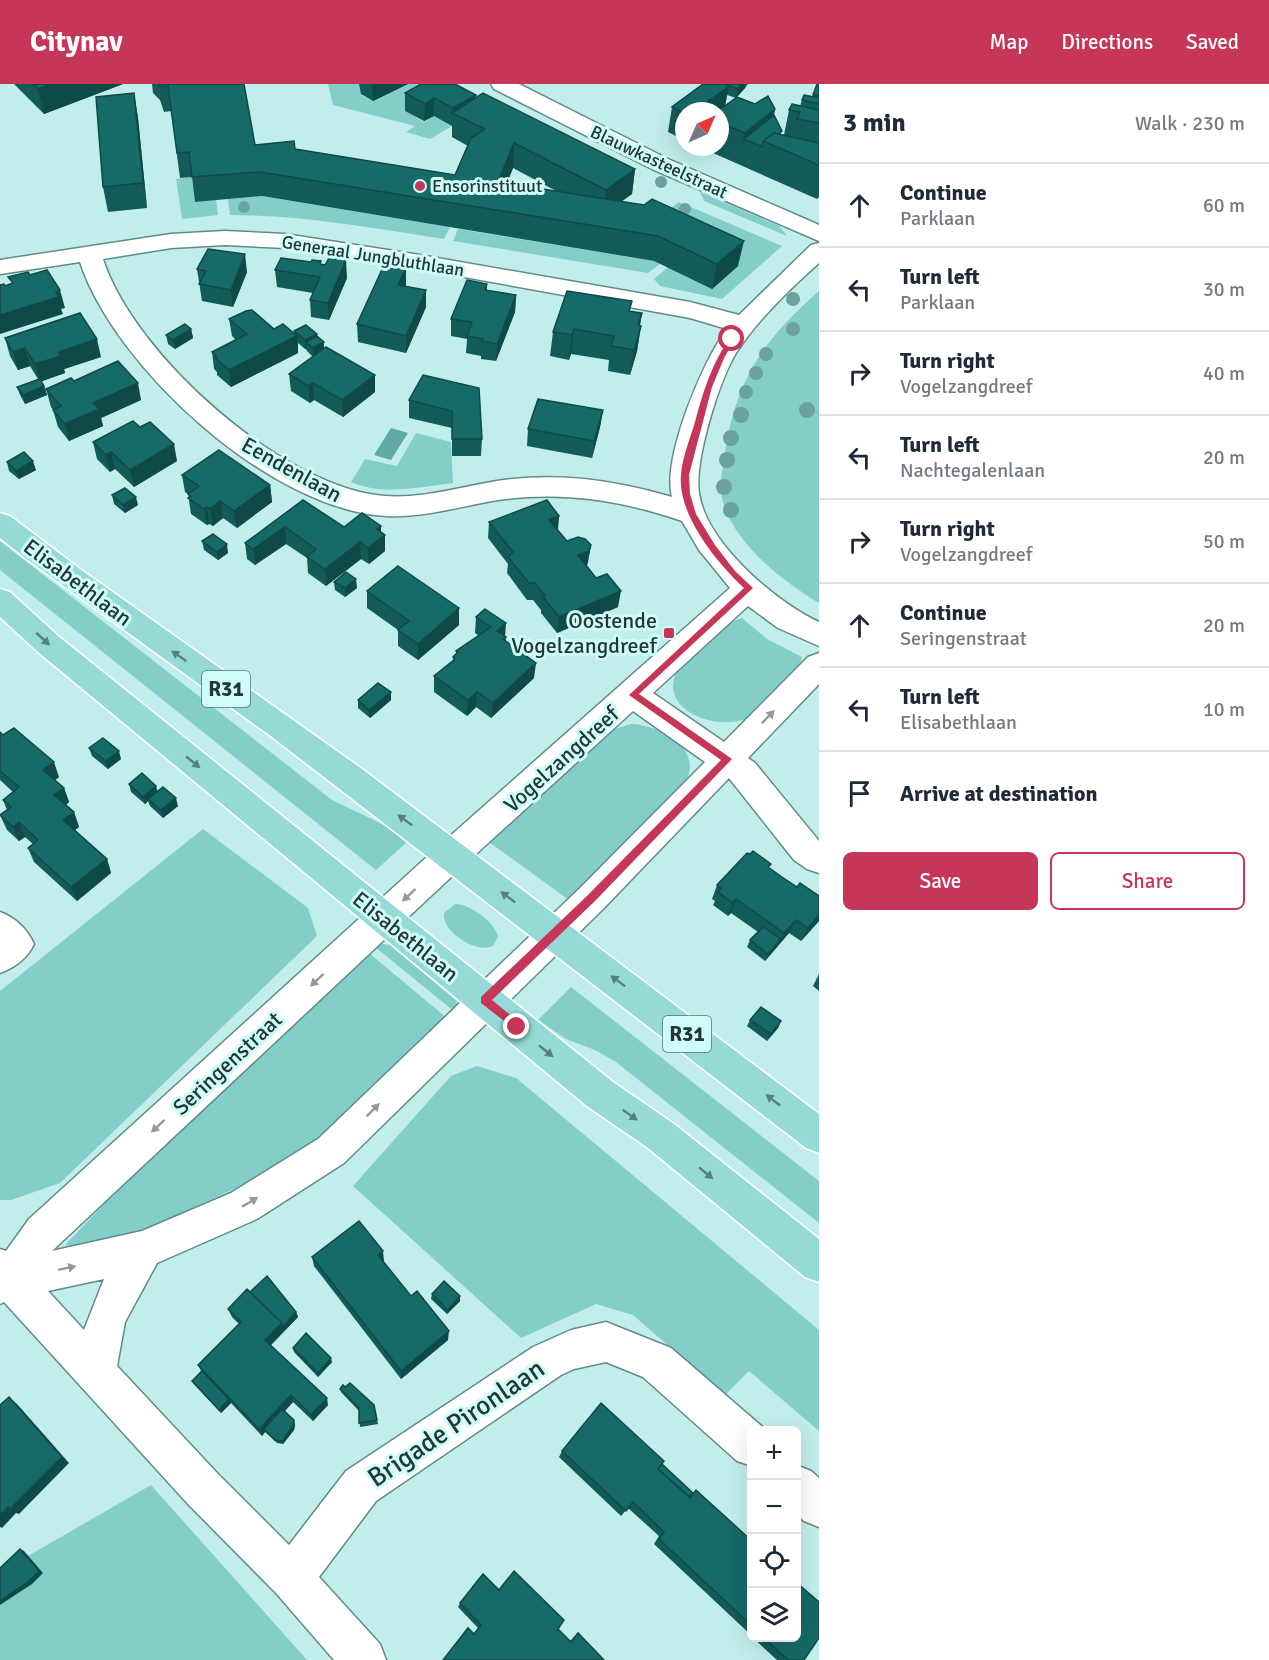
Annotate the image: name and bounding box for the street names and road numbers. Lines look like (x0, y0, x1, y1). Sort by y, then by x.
street label: Blauwkasteelstraat (587, 121, 731, 203)
street label: Generaal Jungbluthlaan (280, 231, 466, 281)
street label: Eendenlaan (237, 431, 347, 508)
street label: Elisabethlaan (18, 533, 137, 632)
road number: R31 (202, 671, 250, 707)
street label: Vogelzangdreef (498, 699, 626, 818)
street label: Elisabethlaan (347, 885, 464, 987)
street label: Seringenstraat (167, 1006, 288, 1121)
road number: R31 (663, 1016, 711, 1052)
street label: Brigade Pironlaan (362, 1352, 551, 1495)

